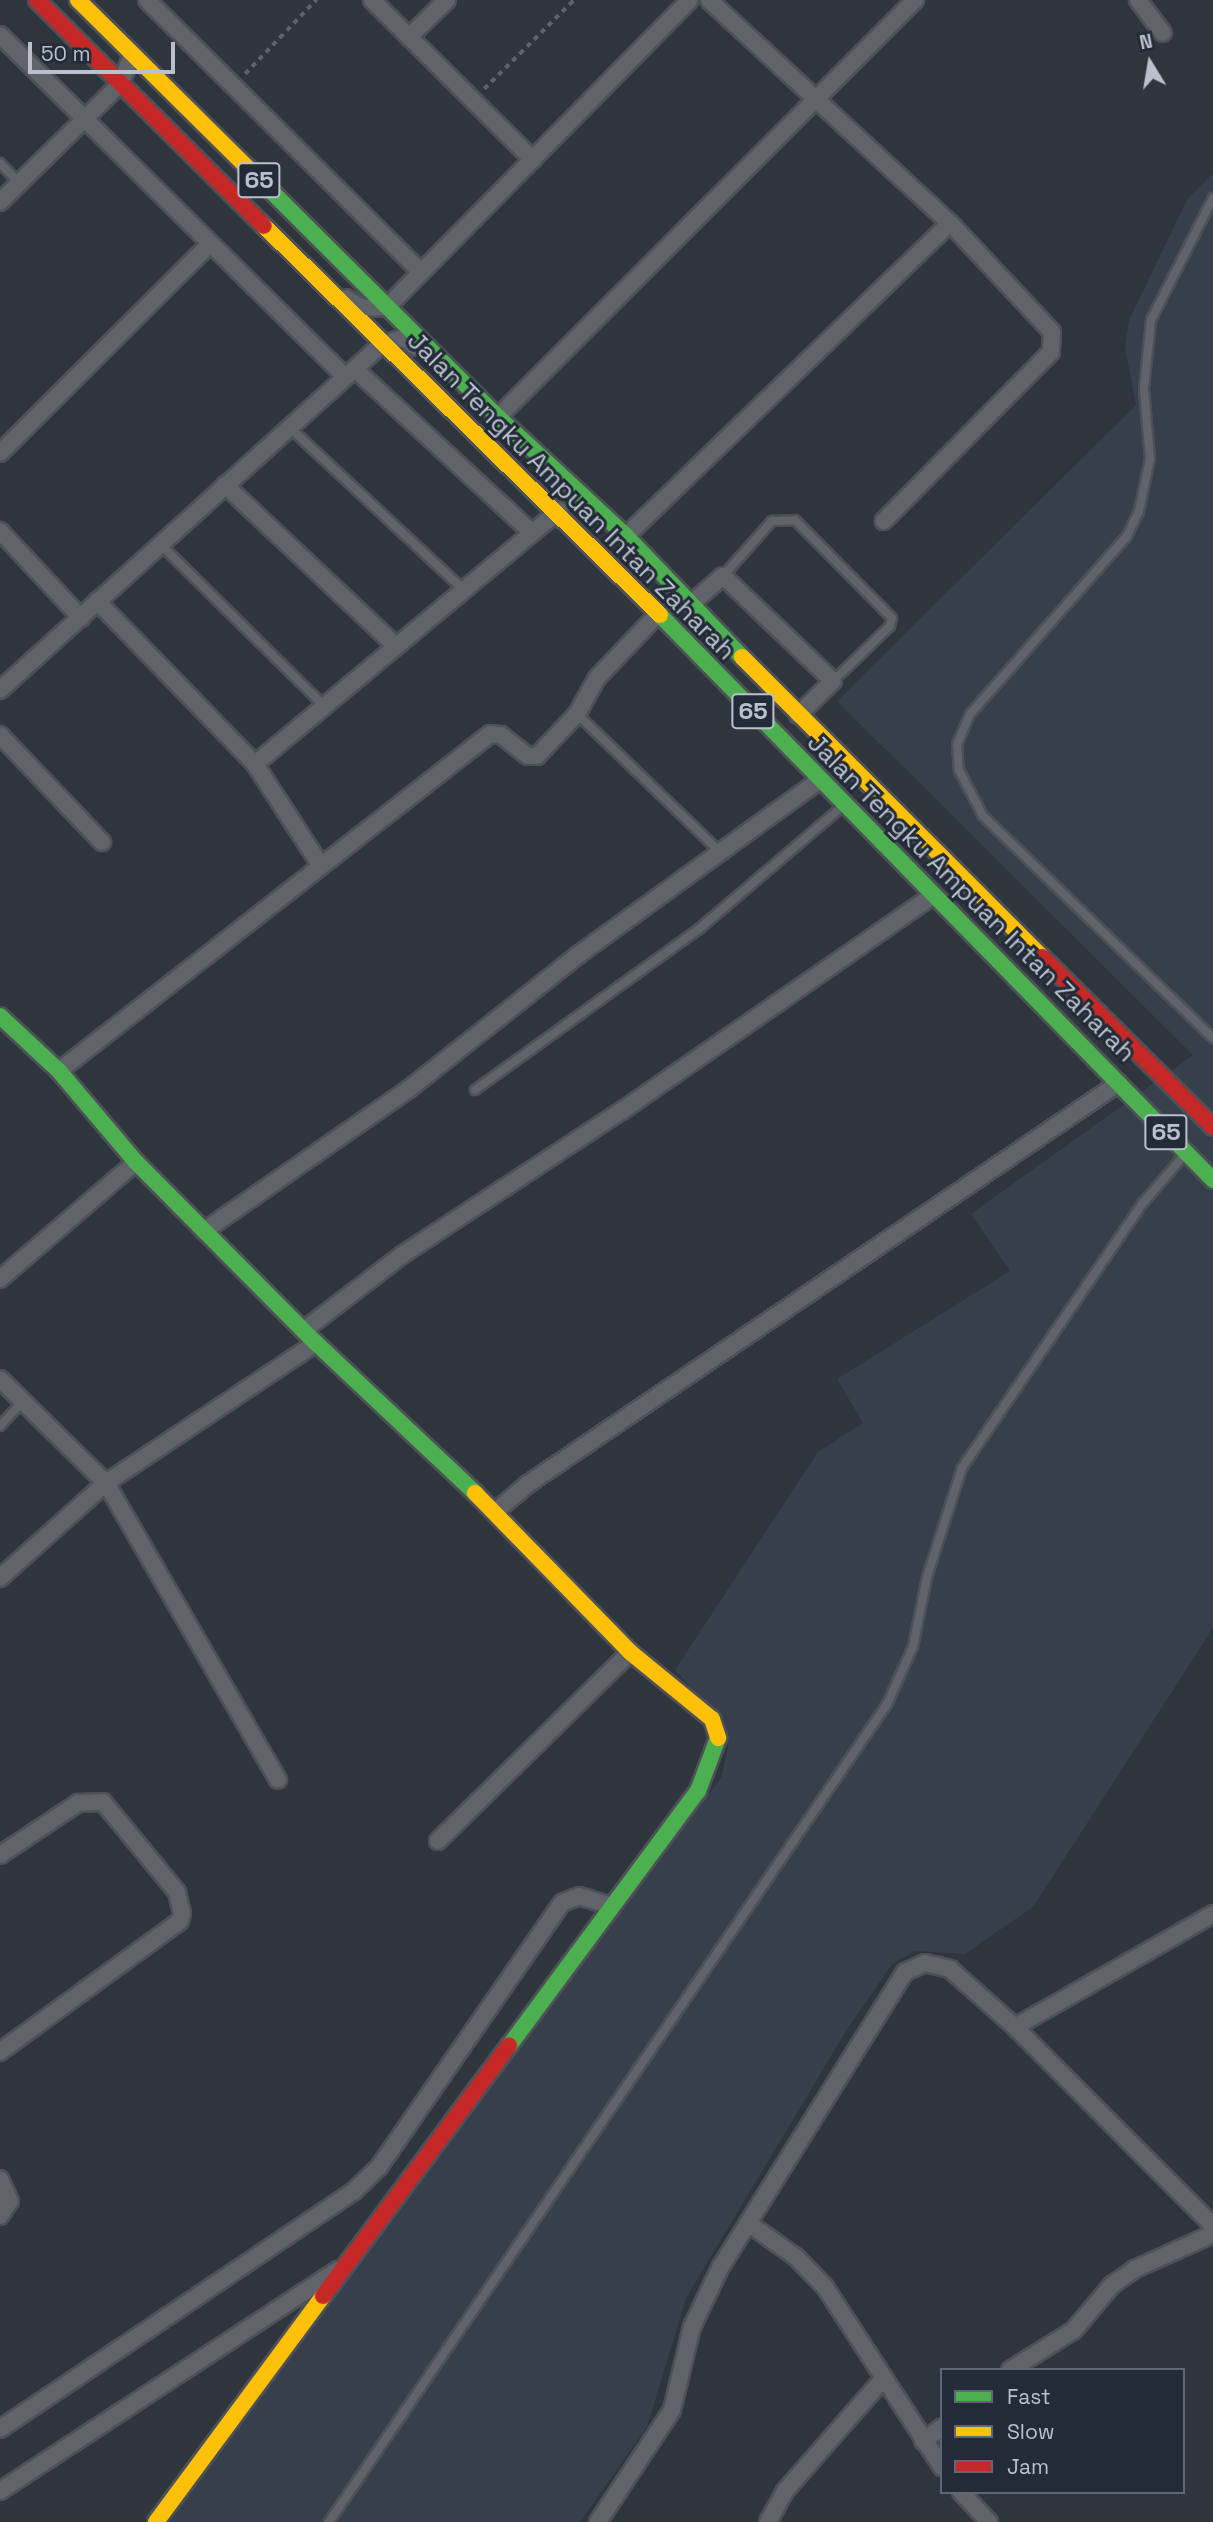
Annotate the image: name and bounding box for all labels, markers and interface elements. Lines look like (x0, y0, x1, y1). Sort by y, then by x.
scale bar (32, 28, 178, 72)
north arrow (1115, 28, 1185, 98)
text: N (1137, 28, 1155, 55)
text: 50 m (41, 40, 91, 67)
road number: 65 (236, 160, 282, 200)
street label: Jalan Tengku Ampuan Intan Zaharah (400, 325, 742, 667)
road number: 65 (730, 690, 776, 732)
street label: Jalan Tengku Ampuan Intan Zaharah (800, 727, 1142, 1069)
road number: 65 (1143, 1112, 1189, 1152)
legend (940, 2368, 1185, 2494)
text: Fast (1007, 2383, 1051, 2410)
text: Slow (1007, 2418, 1055, 2445)
text: Jam (1007, 2453, 1049, 2480)

